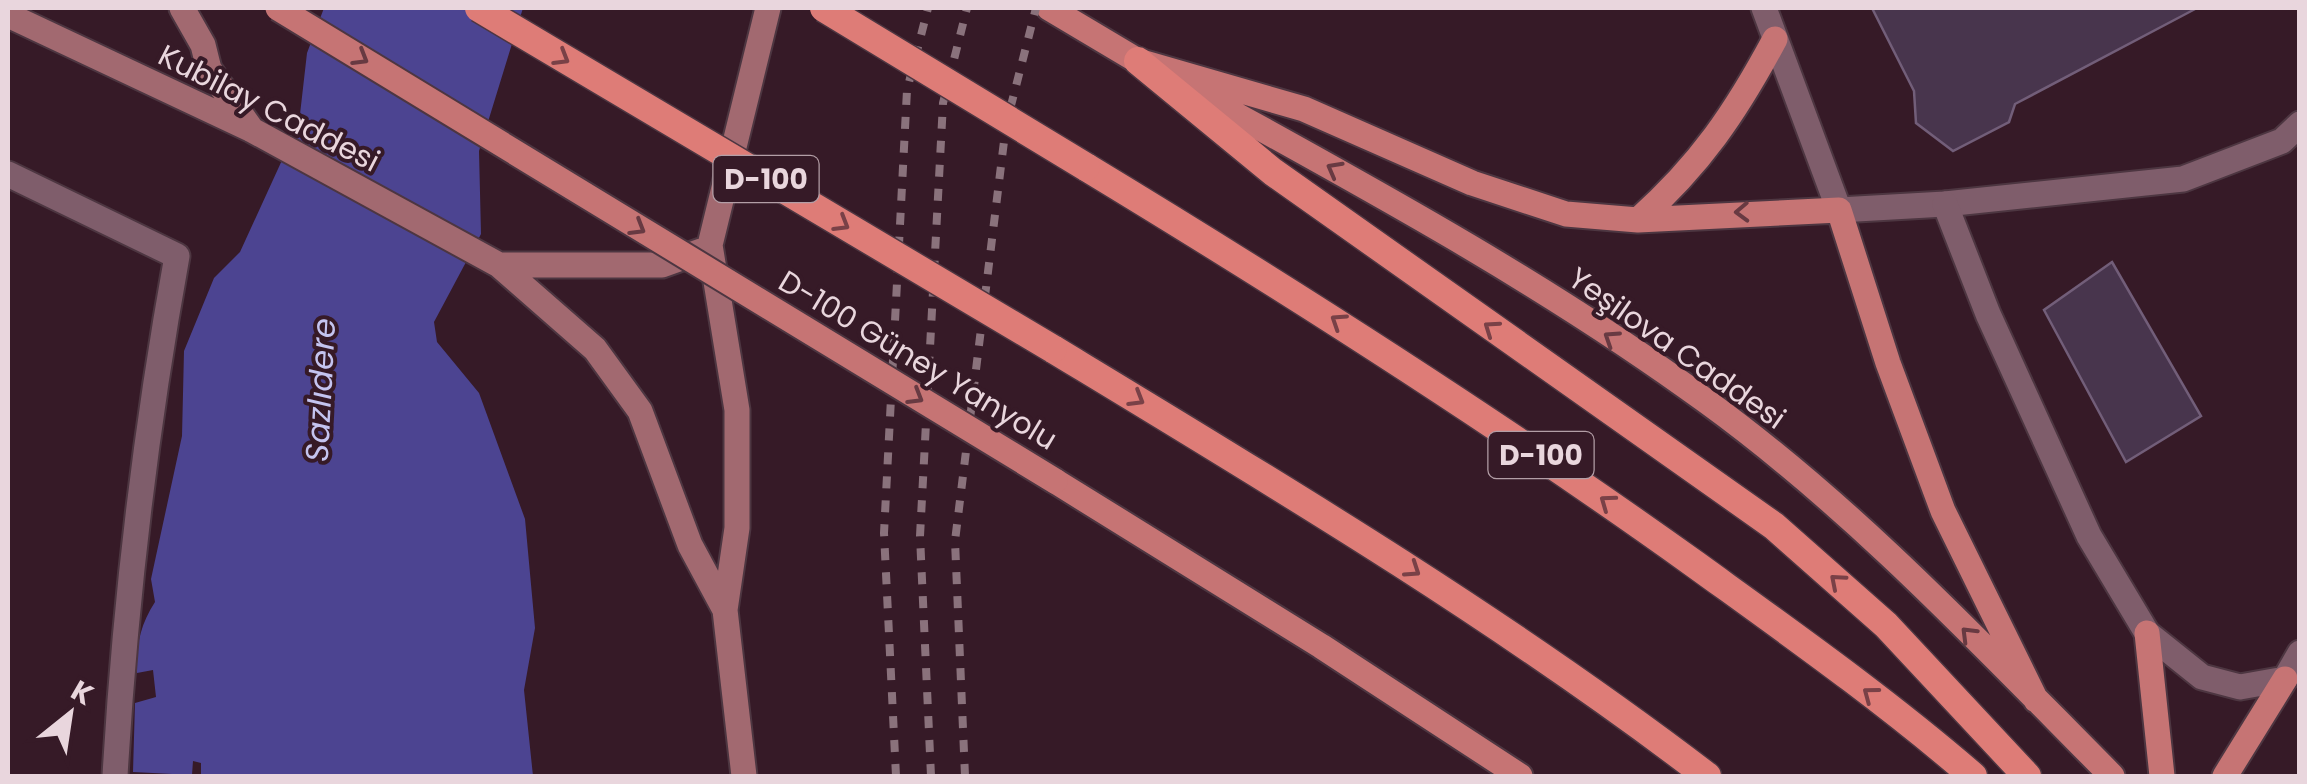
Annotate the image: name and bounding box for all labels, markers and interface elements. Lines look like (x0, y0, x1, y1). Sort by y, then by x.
street label: Kubilay Caddesi (151, 34, 387, 182)
one-way arrow (350, 46, 368, 65)
one-way arrow (551, 46, 569, 65)
road number: D-100 (714, 156, 818, 202)
one-way arrow (1326, 161, 1344, 181)
one-way arrow (1733, 201, 1749, 222)
one-way arrow (831, 212, 849, 231)
one-way arrow (627, 215, 645, 234)
street label: Yeşilova Caddesi (1560, 257, 1794, 439)
street label: D-100 Güney Yanyolu (771, 260, 1065, 460)
one-way arrow (1330, 314, 1348, 333)
water label: Sazlıdere (294, 317, 346, 463)
one-way arrow (1483, 322, 1502, 340)
one-way arrow (1603, 332, 1621, 351)
one-way arrow (905, 385, 923, 404)
one-way arrow (1126, 387, 1144, 406)
road number: D-100 (1488, 432, 1594, 478)
one-way arrow (1600, 496, 1619, 514)
one-way arrow (1402, 558, 1421, 576)
one-way arrow (1830, 575, 1849, 593)
one-way arrow (1962, 627, 1980, 645)
north arrow (20, 664, 120, 764)
text: K (64, 671, 100, 715)
one-way arrow (1863, 688, 1881, 705)

